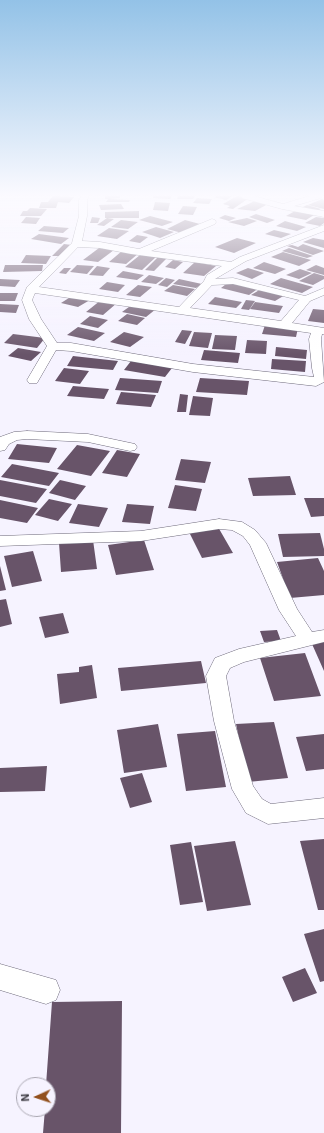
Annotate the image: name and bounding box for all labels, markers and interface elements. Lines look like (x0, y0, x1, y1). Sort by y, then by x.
north arrow (16, 1077, 56, 1117)
text: N (18, 1093, 31, 1102)

